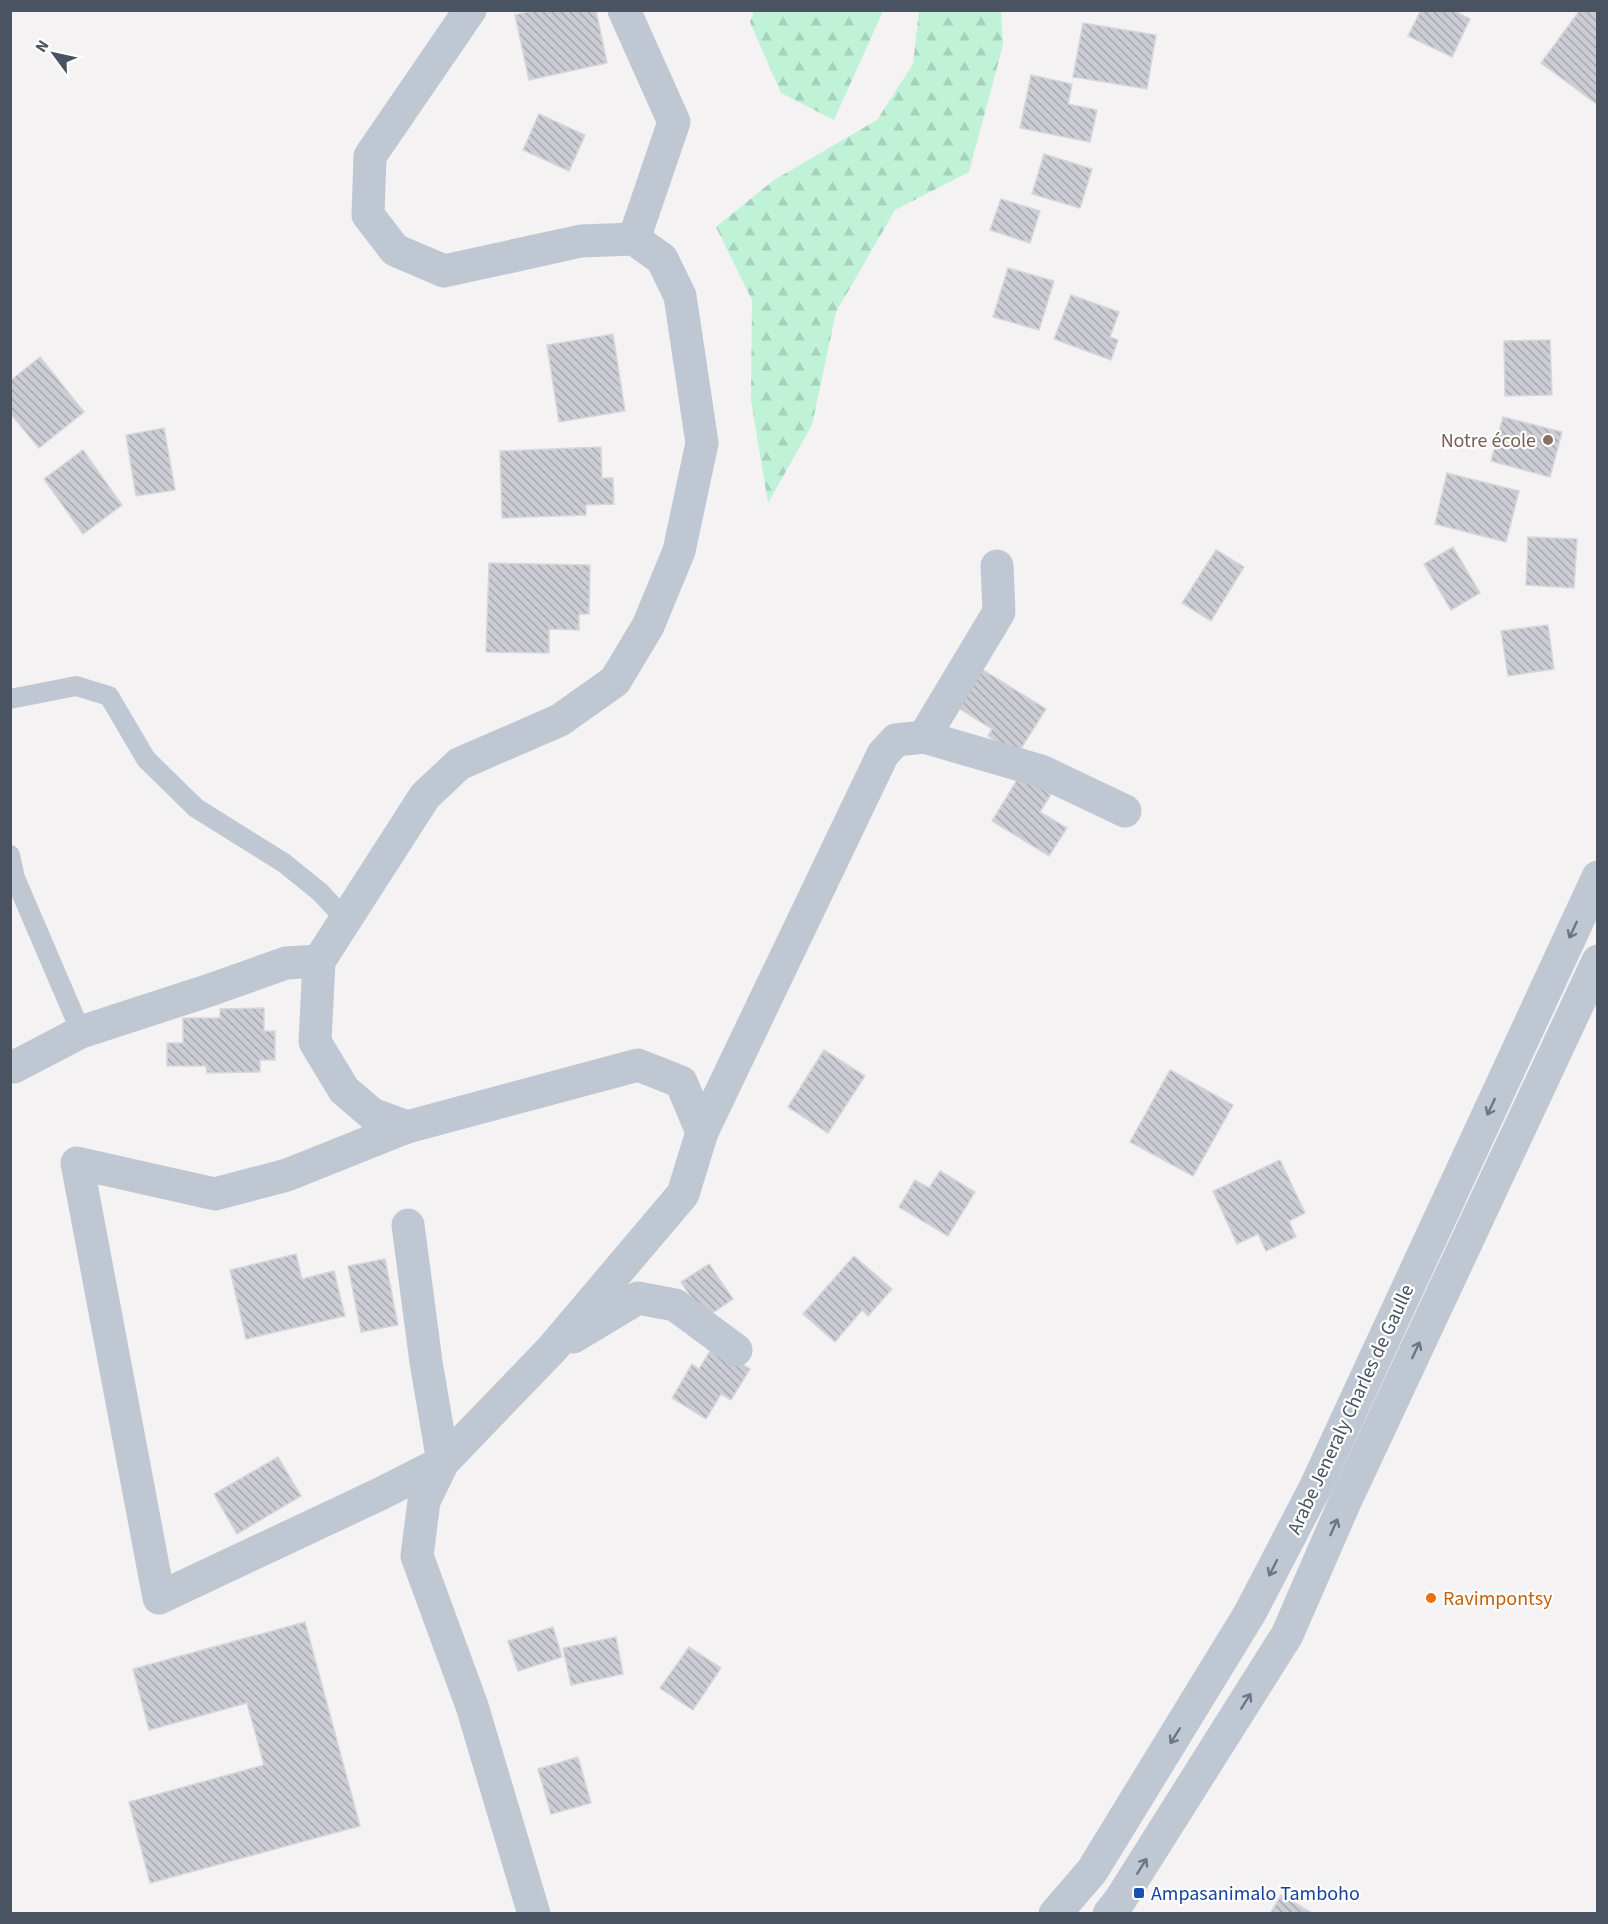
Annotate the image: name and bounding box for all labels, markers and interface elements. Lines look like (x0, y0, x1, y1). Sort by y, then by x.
north arrow (24, 24, 84, 84)
text: N (30, 36, 54, 57)
place label: Notre école (1441, 427, 1536, 455)
marker: Notre école (1541, 433, 1555, 447)
one-way arrow (1567, 921, 1578, 939)
one-way arrow (1485, 1098, 1496, 1116)
street label: Arabe Jeneraly Charles de Gaulle (1281, 1280, 1421, 1539)
one-way arrow (1410, 1342, 1422, 1360)
one-way arrow (1329, 1519, 1340, 1537)
one-way arrow (1267, 1559, 1279, 1577)
place label: Ravimpontsy (1443, 1585, 1553, 1613)
marker: Ravimpontsy (1424, 1591, 1438, 1605)
one-way arrow (1239, 1692, 1252, 1709)
one-way arrow (1168, 1728, 1181, 1745)
one-way arrow (1136, 1858, 1148, 1875)
place label: Ampasanimalo Tamboho (1151, 1880, 1360, 1908)
marker: Ampasanimalo Tamboho (1132, 1886, 1146, 1900)

